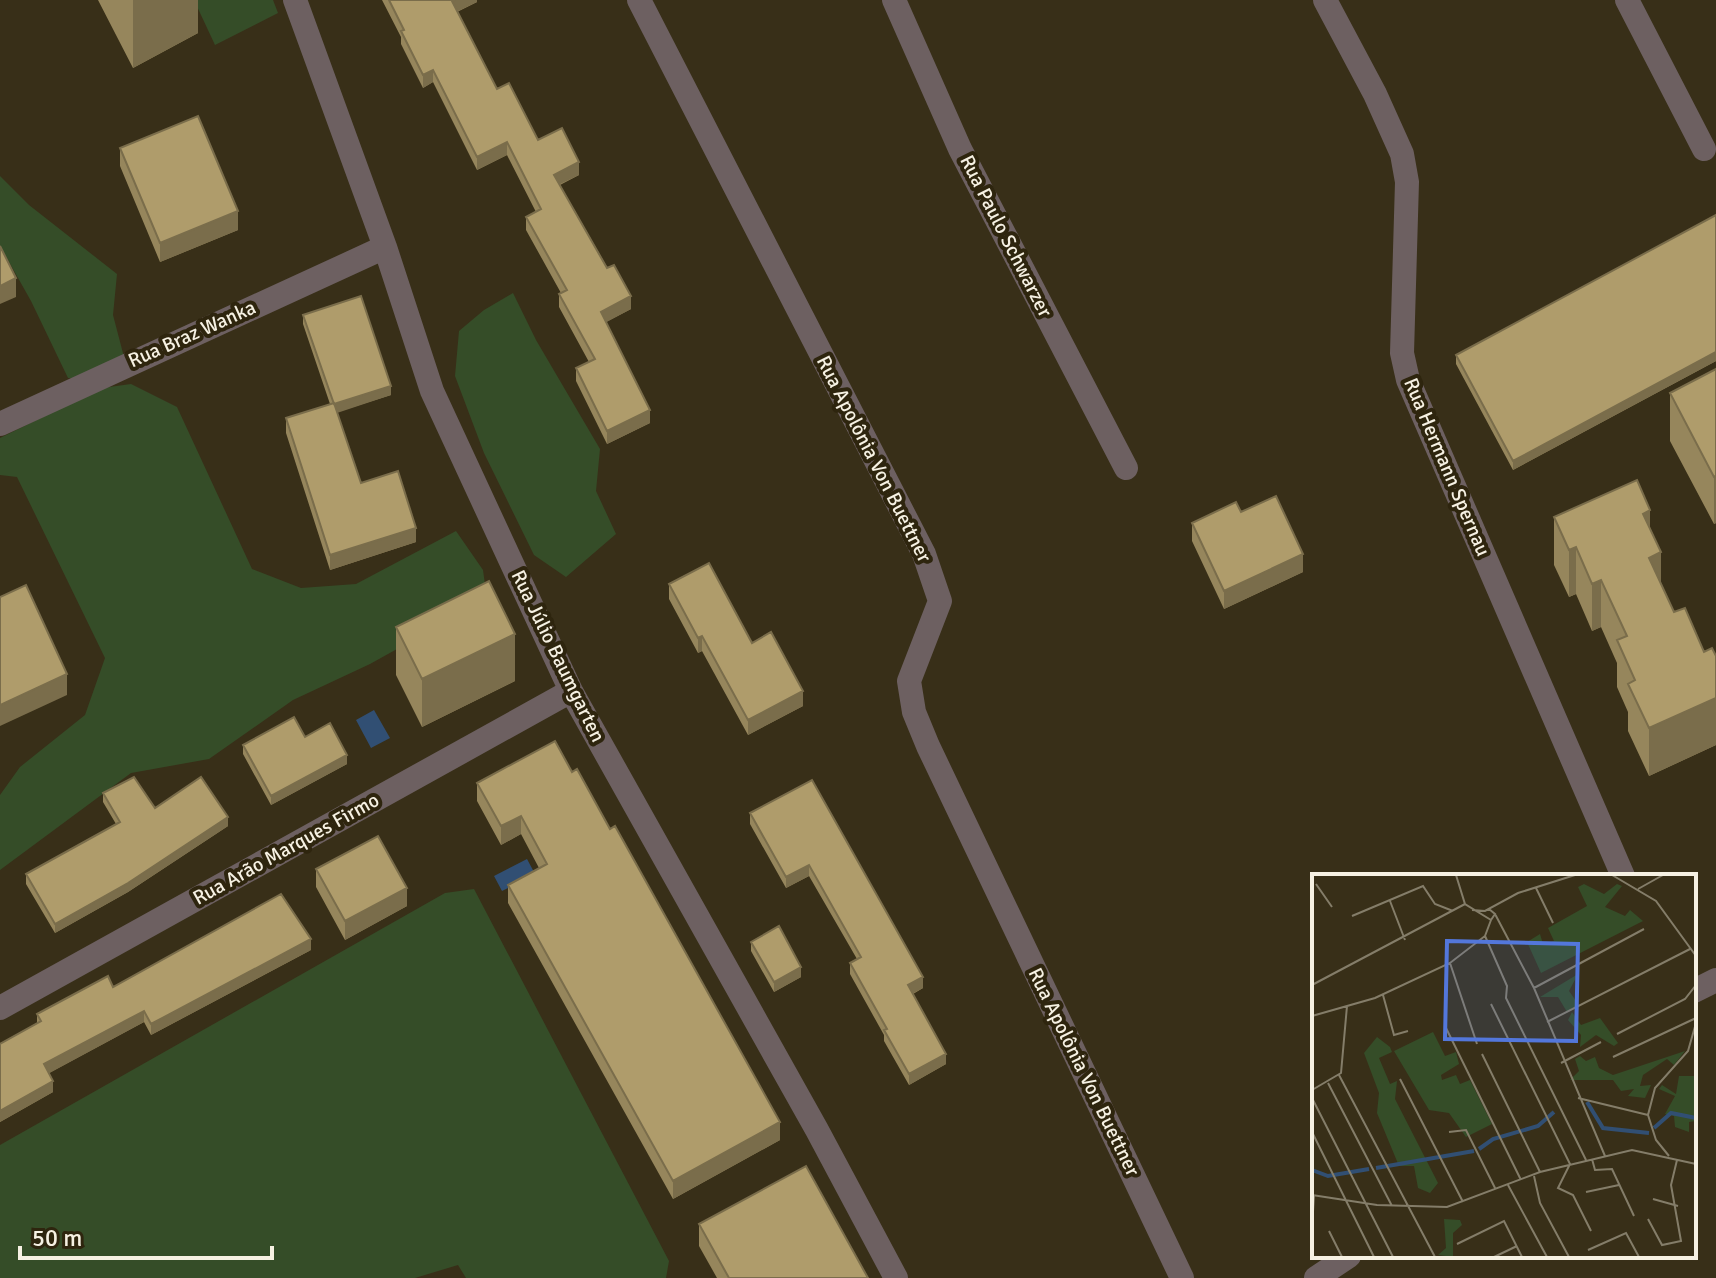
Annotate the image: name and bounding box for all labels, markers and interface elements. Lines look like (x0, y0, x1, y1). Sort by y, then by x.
street label: Rua Paulo Schwarzer (954, 151, 1058, 322)
street label: Rua Braz Wanka (124, 295, 260, 373)
street label: Rua Apolônia Von Buettner (811, 351, 937, 567)
street label: Rua Hermann Spernau (1398, 374, 1496, 560)
street label: Rua Júlio Baumgarten (505, 566, 611, 746)
street label: Rua Arão Marques Firmo (189, 787, 383, 911)
inset map (1312, 874, 1696, 1258)
street label: Rua Apolônia Von Buettner (1023, 964, 1146, 1181)
scale bar (20, 1210, 272, 1260)
text: 50 m (32, 1223, 82, 1253)

